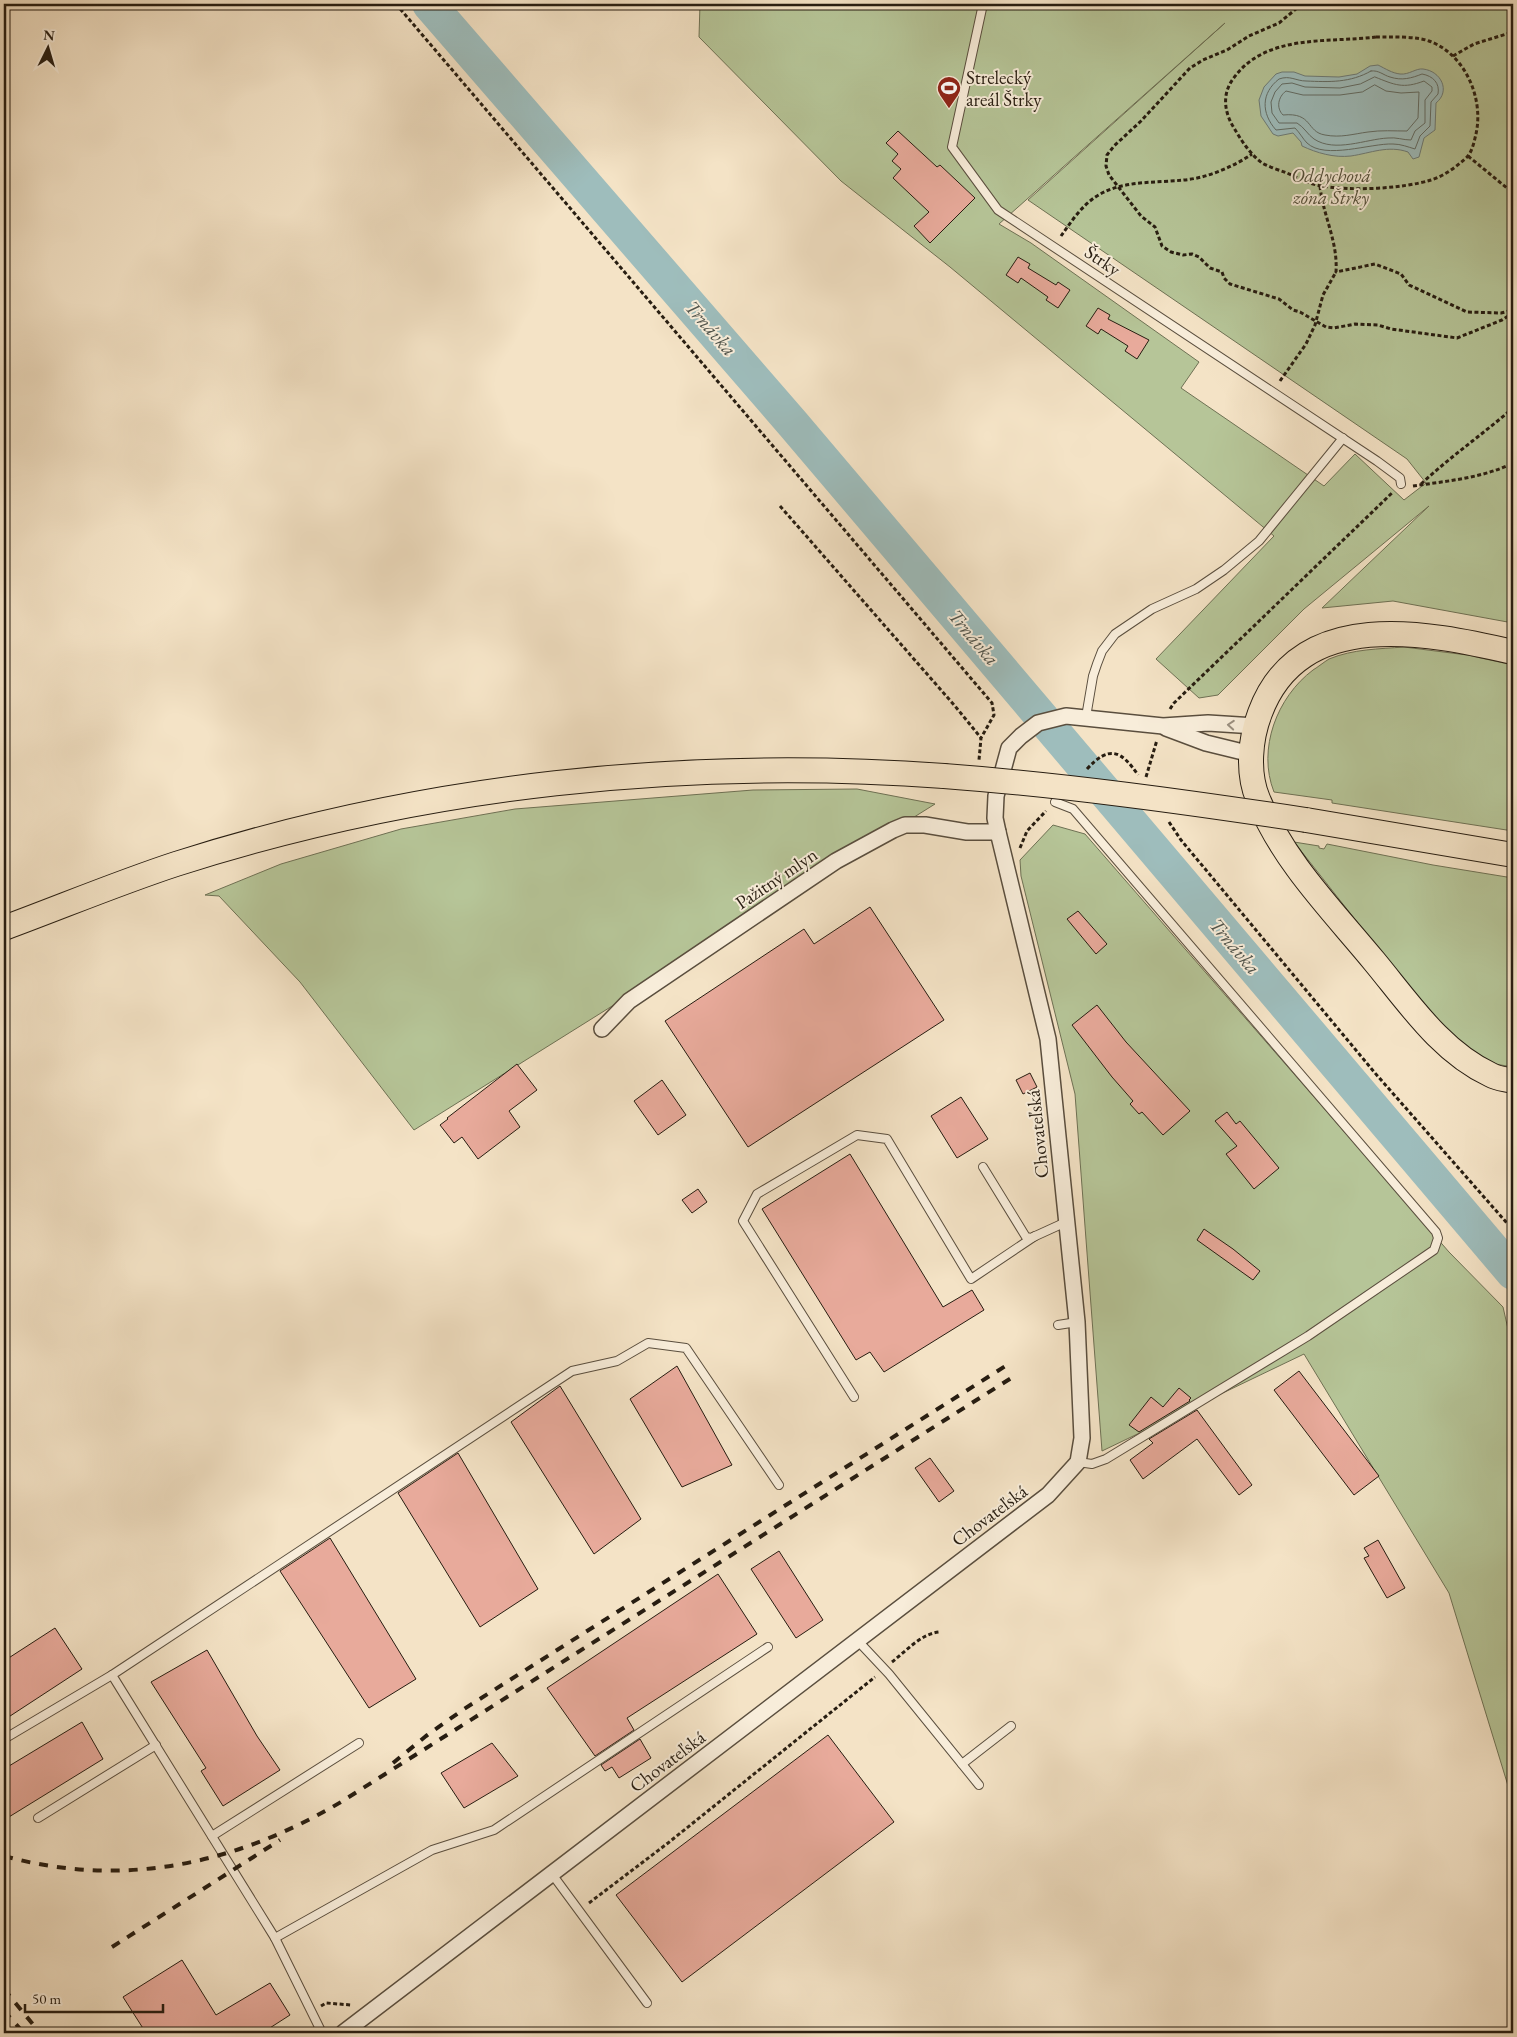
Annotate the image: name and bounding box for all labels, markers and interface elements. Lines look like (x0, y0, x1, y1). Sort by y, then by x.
north arrow (22, 22, 72, 72)
text: N (43, 26, 56, 45)
place label: Strelecký areál Štrky (966, 65, 1042, 112)
sports icon: Strelecký areál Štrky (936, 75, 962, 109)
park label: Oddychová zóna Štrky (1291, 163, 1372, 210)
street label: Štrky (1080, 239, 1126, 282)
water label: Trnávka (680, 295, 742, 361)
water label: Trnávka (943, 603, 1005, 671)
one-way arrow (1227, 719, 1235, 730)
street label: Pažitný mlyn (730, 842, 822, 915)
water label: Trnávka (1204, 912, 1266, 980)
street label: Chovateľská (1020, 1088, 1055, 1179)
street label: Chovateľská (946, 1478, 1033, 1552)
street label: Chovateľská (624, 1724, 711, 1798)
scale bar (25, 1982, 162, 2014)
text: 50 m (32, 1989, 61, 2008)

